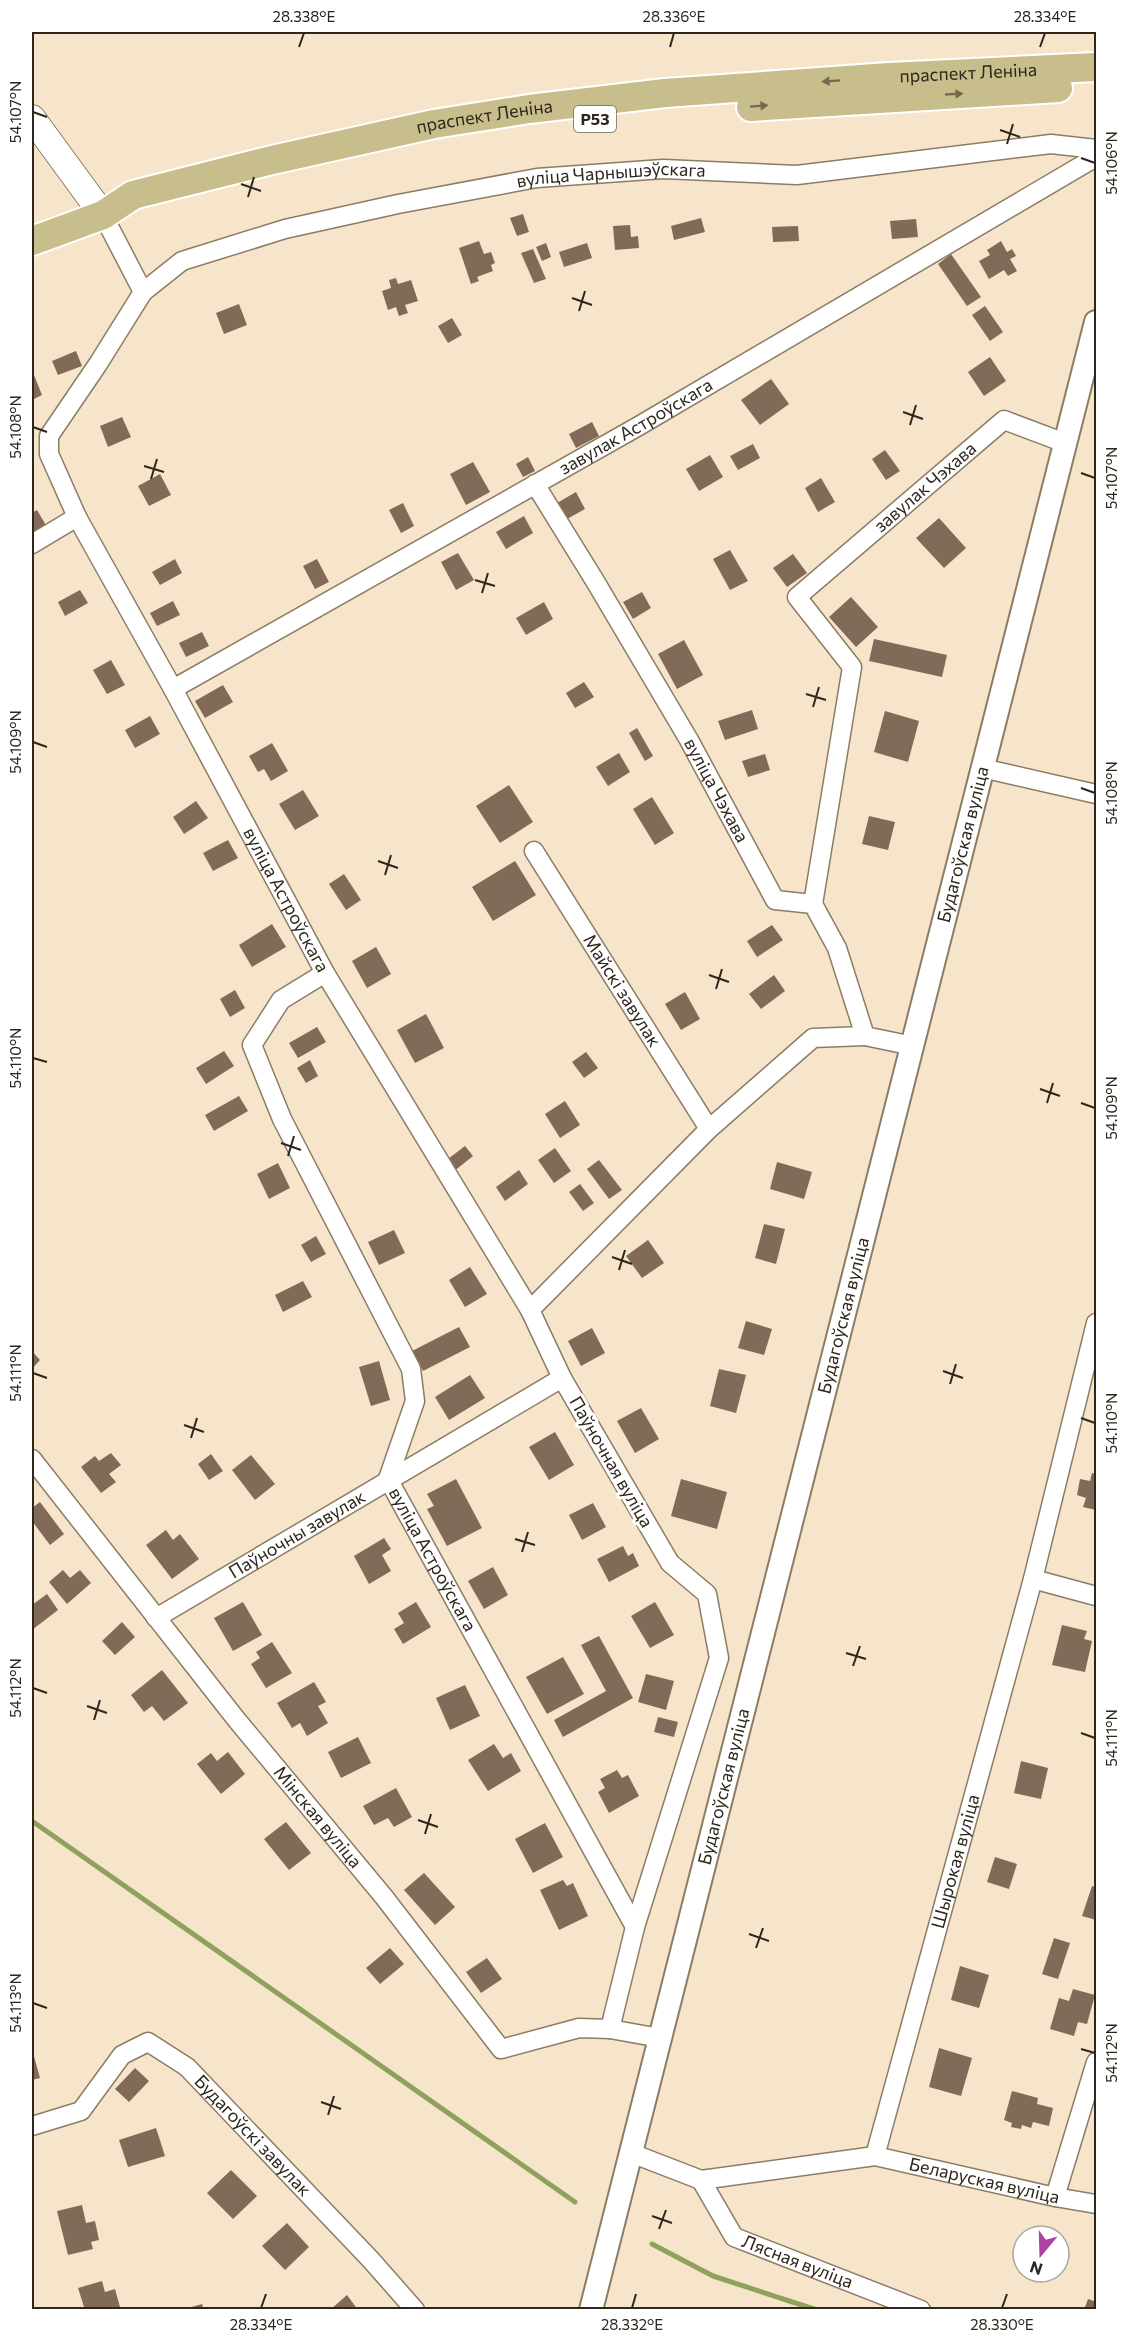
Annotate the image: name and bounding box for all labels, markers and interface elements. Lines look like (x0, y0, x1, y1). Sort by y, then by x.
text: 28.338°E (273, 7, 335, 25)
text: 28.336°E (643, 7, 705, 25)
text: 28.334°E (1014, 7, 1076, 25)
street label: праспект Леніна (899, 58, 1038, 86)
one-way arrow (821, 76, 840, 86)
text: 54.107°N (6, 81, 24, 143)
one-way arrow (945, 90, 964, 99)
street label: праспект Леніна (414, 94, 554, 138)
one-way arrow (750, 101, 769, 111)
road number: Р53 (574, 106, 616, 132)
text: 54.106°N (1102, 131, 1120, 195)
street label: вуліца Чарнышэўскага (514, 157, 706, 192)
street label: завулак Астроўскага (555, 373, 716, 479)
text: 54.108°N (6, 395, 24, 459)
street label: завулак Чэхава (869, 437, 980, 536)
text: 54.107°N (1102, 447, 1120, 509)
text: 54.109°N (6, 710, 24, 774)
street label: вуліца Чэхава (680, 734, 754, 846)
text: 54.108°N (1102, 761, 1120, 825)
street label: Будагоўская вуліца (932, 764, 993, 925)
street label: вуліца Астроўскага (239, 823, 335, 976)
street label: Майскі завулак (579, 930, 667, 1051)
text: 54.110°N (6, 1028, 24, 1088)
text: 54.109°N (1102, 1076, 1120, 1140)
street label: Будагоўская вуліца (812, 1235, 873, 1396)
text: 54.111°N (6, 1344, 24, 1402)
street label: Паўночная вуліца (565, 1392, 658, 1531)
text: 54.110°N (1102, 1393, 1120, 1453)
street label: вуліца Астроўскага (385, 1483, 482, 1635)
street label: Паўночны завулак (224, 1485, 369, 1583)
text: 54.112°N (6, 1658, 24, 1718)
street label: Будагоўская вуліца (693, 1706, 753, 1867)
text: 54.111°N (1102, 1709, 1120, 1767)
street label: Мінская вуліца (270, 1761, 367, 1872)
street label: Шырокая вуліца (926, 1792, 984, 1931)
text: 54.113°N (6, 1973, 24, 2033)
text: 54.112°N (1102, 2023, 1120, 2083)
street label: Будагоўскі завулак (190, 2070, 316, 2200)
street label: Беларуская вуліца (907, 2152, 1062, 2208)
north arrow (1011, 2224, 1071, 2284)
street label: Лясная вуліца (739, 2229, 857, 2292)
text: N (1027, 2258, 1045, 2280)
text: 28.334°E (230, 2315, 292, 2333)
text: 28.332°E (601, 2315, 663, 2333)
text: 28.330°E (970, 2315, 1034, 2333)

